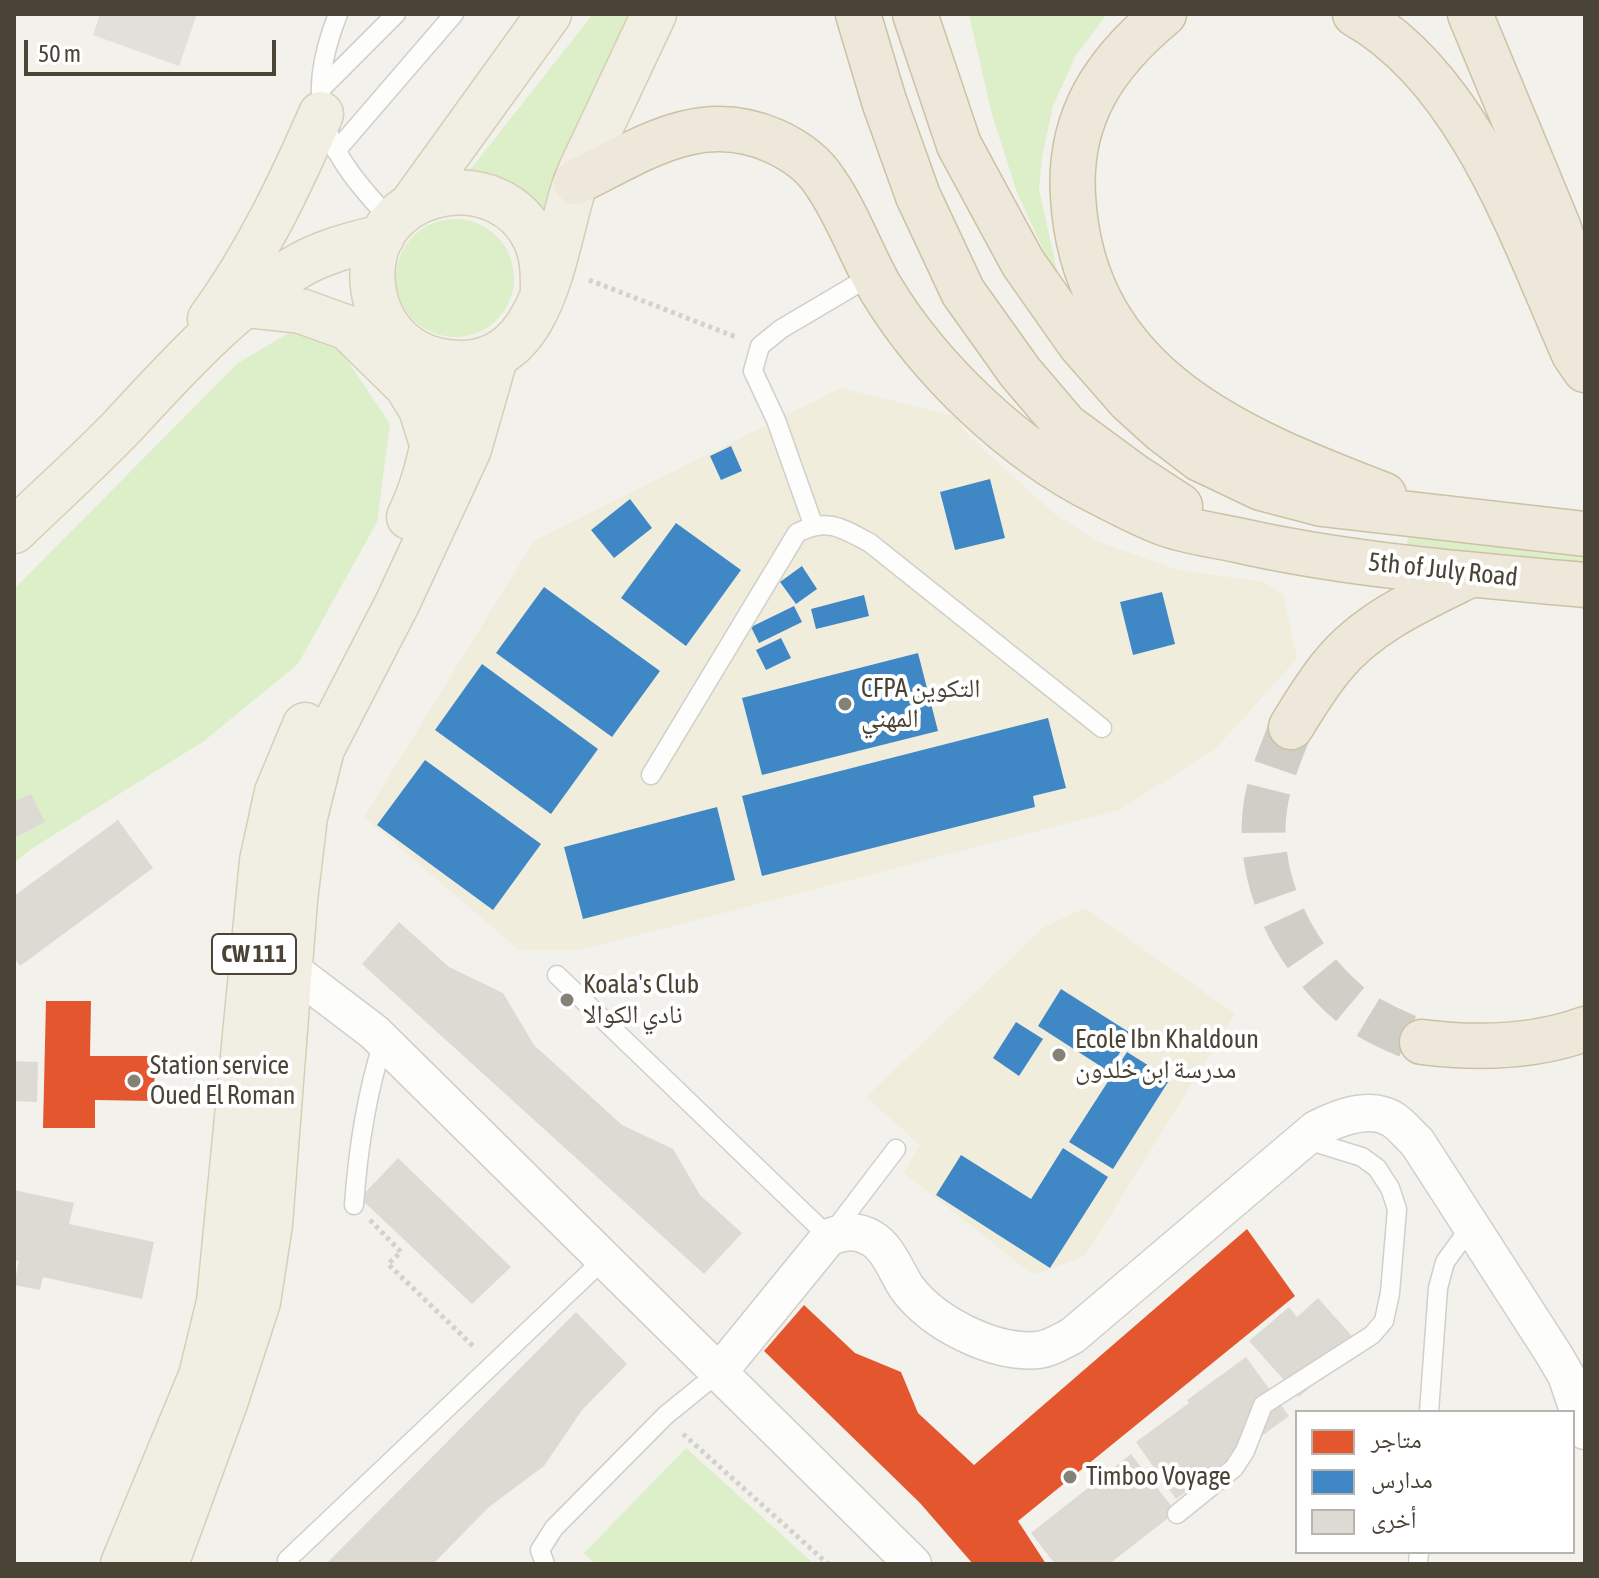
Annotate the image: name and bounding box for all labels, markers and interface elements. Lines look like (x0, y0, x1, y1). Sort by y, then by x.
scale bar (28, 24, 280, 74)
text: 50 m (38, 40, 81, 67)
street label: 5th of July Road (1367, 547, 1519, 593)
place label: CFPA التكوين المهني (861, 673, 980, 734)
marker: CFPA التكوين المهني (836, 695, 854, 713)
road number: CW 111 (212, 934, 296, 974)
place label: Koala's Club نادي الكوالا (583, 969, 699, 1030)
marker: Koala's Club نادي الكوالا (558, 991, 576, 1009)
place label: Ecole Ibn Khaldoun مدرسة ابن خلدون (1075, 1024, 1259, 1086)
marker: Ecole Ibn Khaldoun مدرسة ابن خلدون (1050, 1046, 1068, 1064)
place label: Station service Oued El Roman (150, 1050, 295, 1112)
marker: Station service Oued El Roman (125, 1072, 143, 1090)
legend (1295, 1410, 1575, 1554)
text: متاجر (1371, 1426, 1422, 1453)
place label: Timboo Voyage (1086, 1461, 1231, 1493)
text: مدارس (1371, 1466, 1433, 1493)
marker: Timboo Voyage (1061, 1468, 1079, 1486)
text: أخرى (1371, 1506, 1417, 1533)

